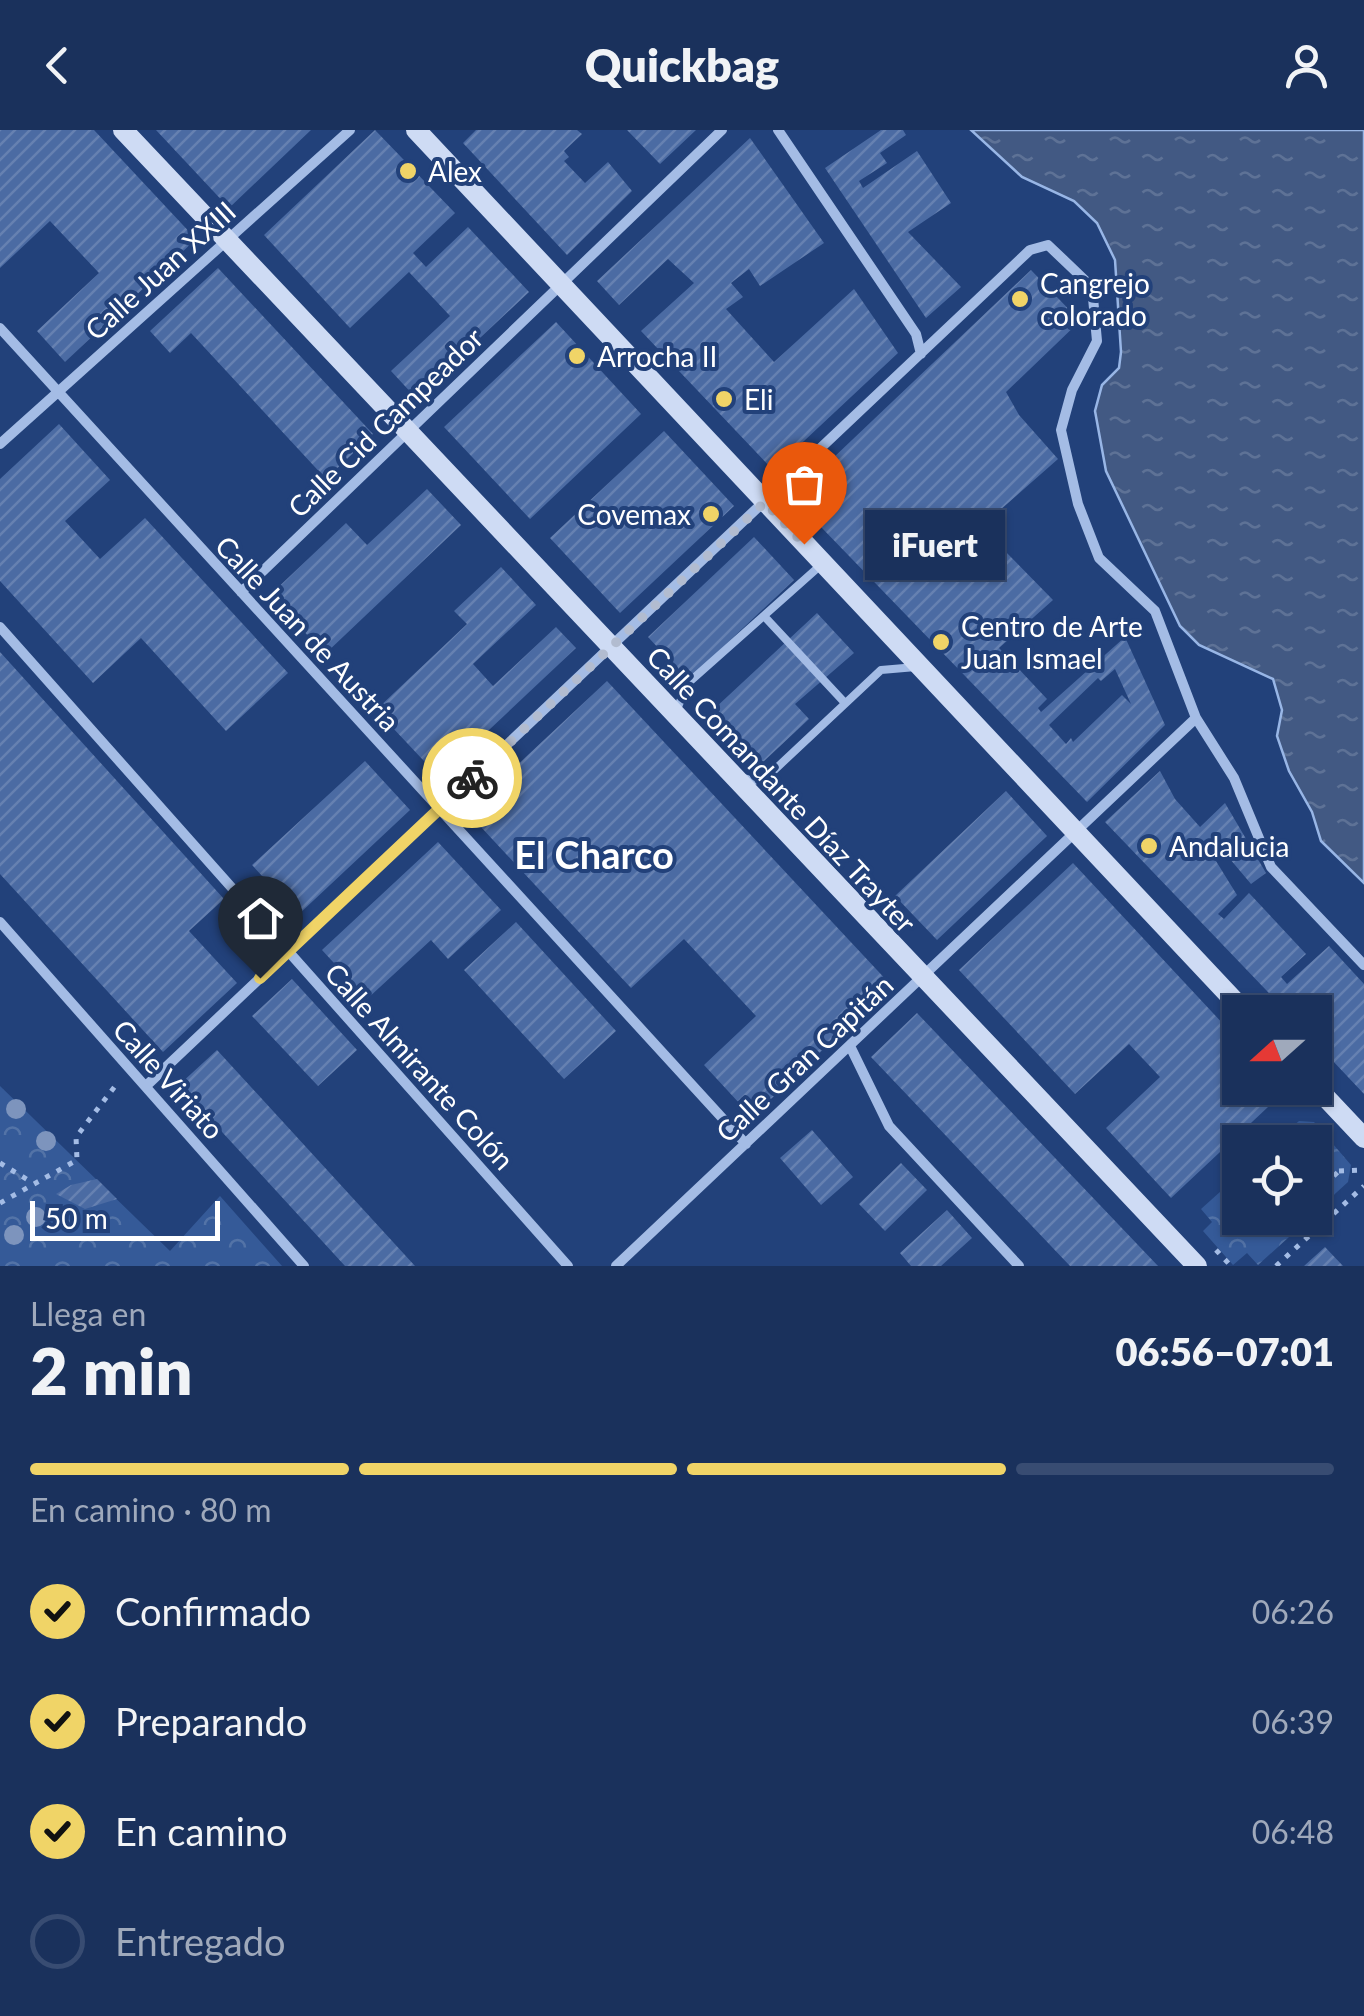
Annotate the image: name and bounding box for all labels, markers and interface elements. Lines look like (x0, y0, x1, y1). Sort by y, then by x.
icon: back (30, 38, 85, 93)
text: Quickbag (585, 38, 779, 92)
icon: person (1279, 38, 1334, 93)
place label: Alex (428, 154, 482, 188)
marker: Alex (397, 160, 419, 182)
street label: Calle Juan XXIII (78, 194, 242, 346)
place label: Cangrejo colorado (1040, 266, 1150, 332)
marker: Cangrejo colorado (1009, 288, 1031, 310)
street label: Calle Cid Campeador (280, 320, 490, 524)
place label: Arrocha II (597, 339, 717, 373)
marker: Arrocha II (566, 345, 588, 367)
place label: Eli (744, 382, 773, 416)
marker: Eli (713, 388, 735, 410)
pin (762, 442, 847, 545)
icon: bag (777, 457, 832, 512)
place label: Covemax (577, 497, 691, 531)
marker: Covemax (700, 503, 722, 525)
callout: iFuert (864, 509, 1004, 579)
text: iFuert (892, 525, 978, 564)
street label: Calle Juan de Austria (209, 528, 407, 738)
place label: Centro de Arte Juan Ismael (961, 609, 1143, 675)
marker: Centro de Arte Juan Ismael (930, 631, 952, 653)
street label: Calle Comandante Díaz Trayter (640, 639, 924, 939)
courier (422, 728, 522, 828)
icon: bike (445, 751, 500, 806)
place label: Andalucia (1169, 829, 1289, 863)
district label: El Charco (514, 831, 674, 877)
marker: Andalucia (1138, 835, 1160, 857)
pin (218, 876, 303, 979)
icon: home (233, 891, 288, 946)
street label: Calle Almirante Colón (318, 956, 522, 1176)
street label: Calle Gran Capitán (709, 967, 899, 1149)
north arrow (1222, 995, 1332, 1105)
map controls (1222, 995, 1332, 1235)
street label: Calle Viriato (107, 1012, 231, 1146)
button: locate (1222, 1125, 1332, 1235)
scale bar (30, 1196, 220, 1240)
text: 50 m (45, 1201, 108, 1235)
text: Llega en (30, 1294, 146, 1333)
text: 06:56–07:01 (1115, 1328, 1334, 1374)
text: 2 min (30, 1331, 192, 1409)
text: En camino · 80 m (30, 1490, 272, 1529)
icon: check (30, 1584, 85, 1639)
text: Confirmado (115, 1588, 311, 1634)
text: 06:26 (1252, 1592, 1334, 1631)
icon: check (30, 1694, 85, 1749)
text: Preparando (115, 1698, 307, 1744)
text: 06:39 (1252, 1702, 1334, 1741)
icon: check (30, 1804, 85, 1859)
text: En camino (115, 1808, 288, 1854)
text: 06:48 (1252, 1812, 1334, 1851)
text: Entregado (115, 1918, 286, 1964)

